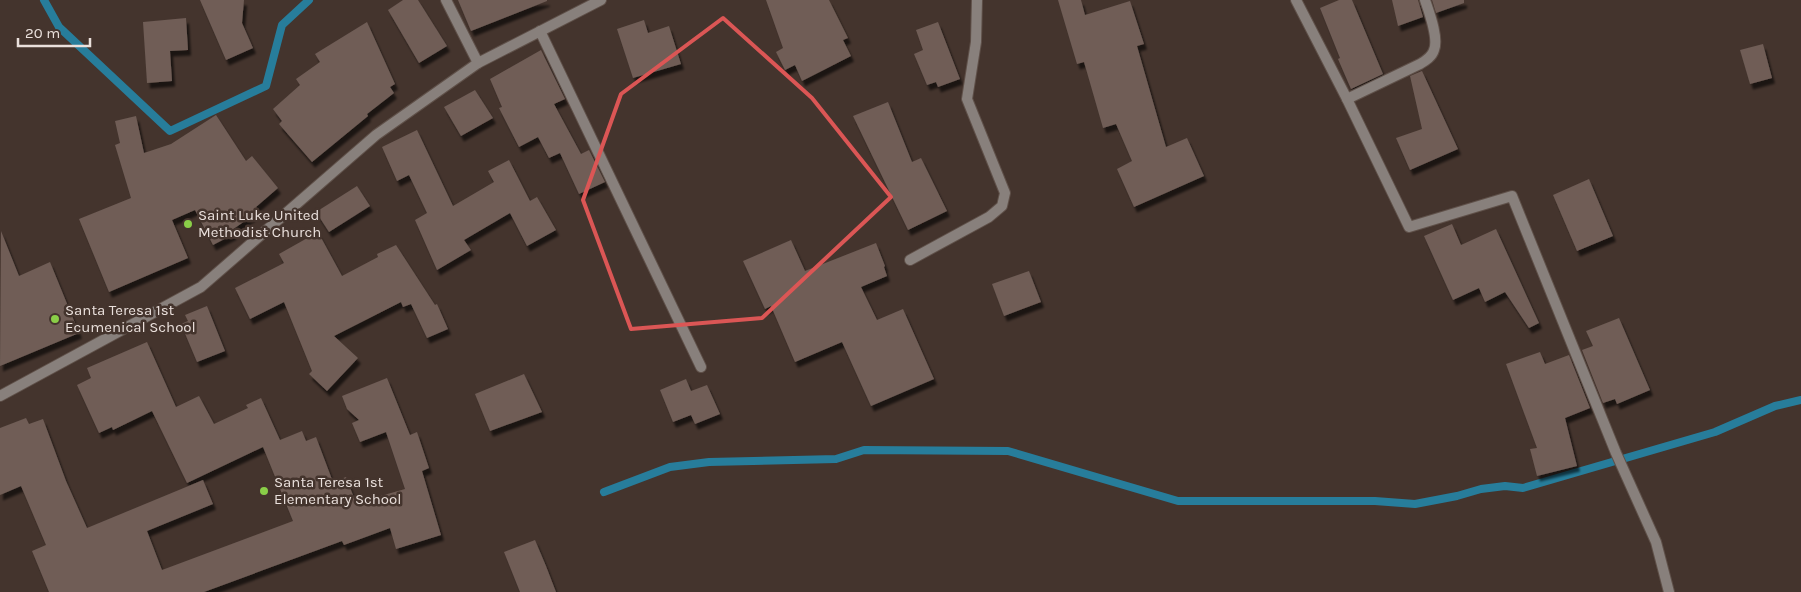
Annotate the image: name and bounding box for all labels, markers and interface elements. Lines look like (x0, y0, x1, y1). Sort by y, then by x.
scale bar (18, 15, 90, 47)
text: 20 m (25, 24, 60, 42)
place label: Saint Luke United Methodist Church (198, 206, 321, 241)
marker: Saint Luke United Methodist Church (182, 218, 194, 230)
place label: Santa Teresa 1st Ecumenical School (65, 301, 196, 336)
marker: Santa Teresa 1st Ecumenical School (49, 313, 61, 325)
place label: Santa Teresa 1st Elementary School (274, 473, 401, 508)
marker: Santa Teresa 1st Elementary School (258, 485, 270, 497)

